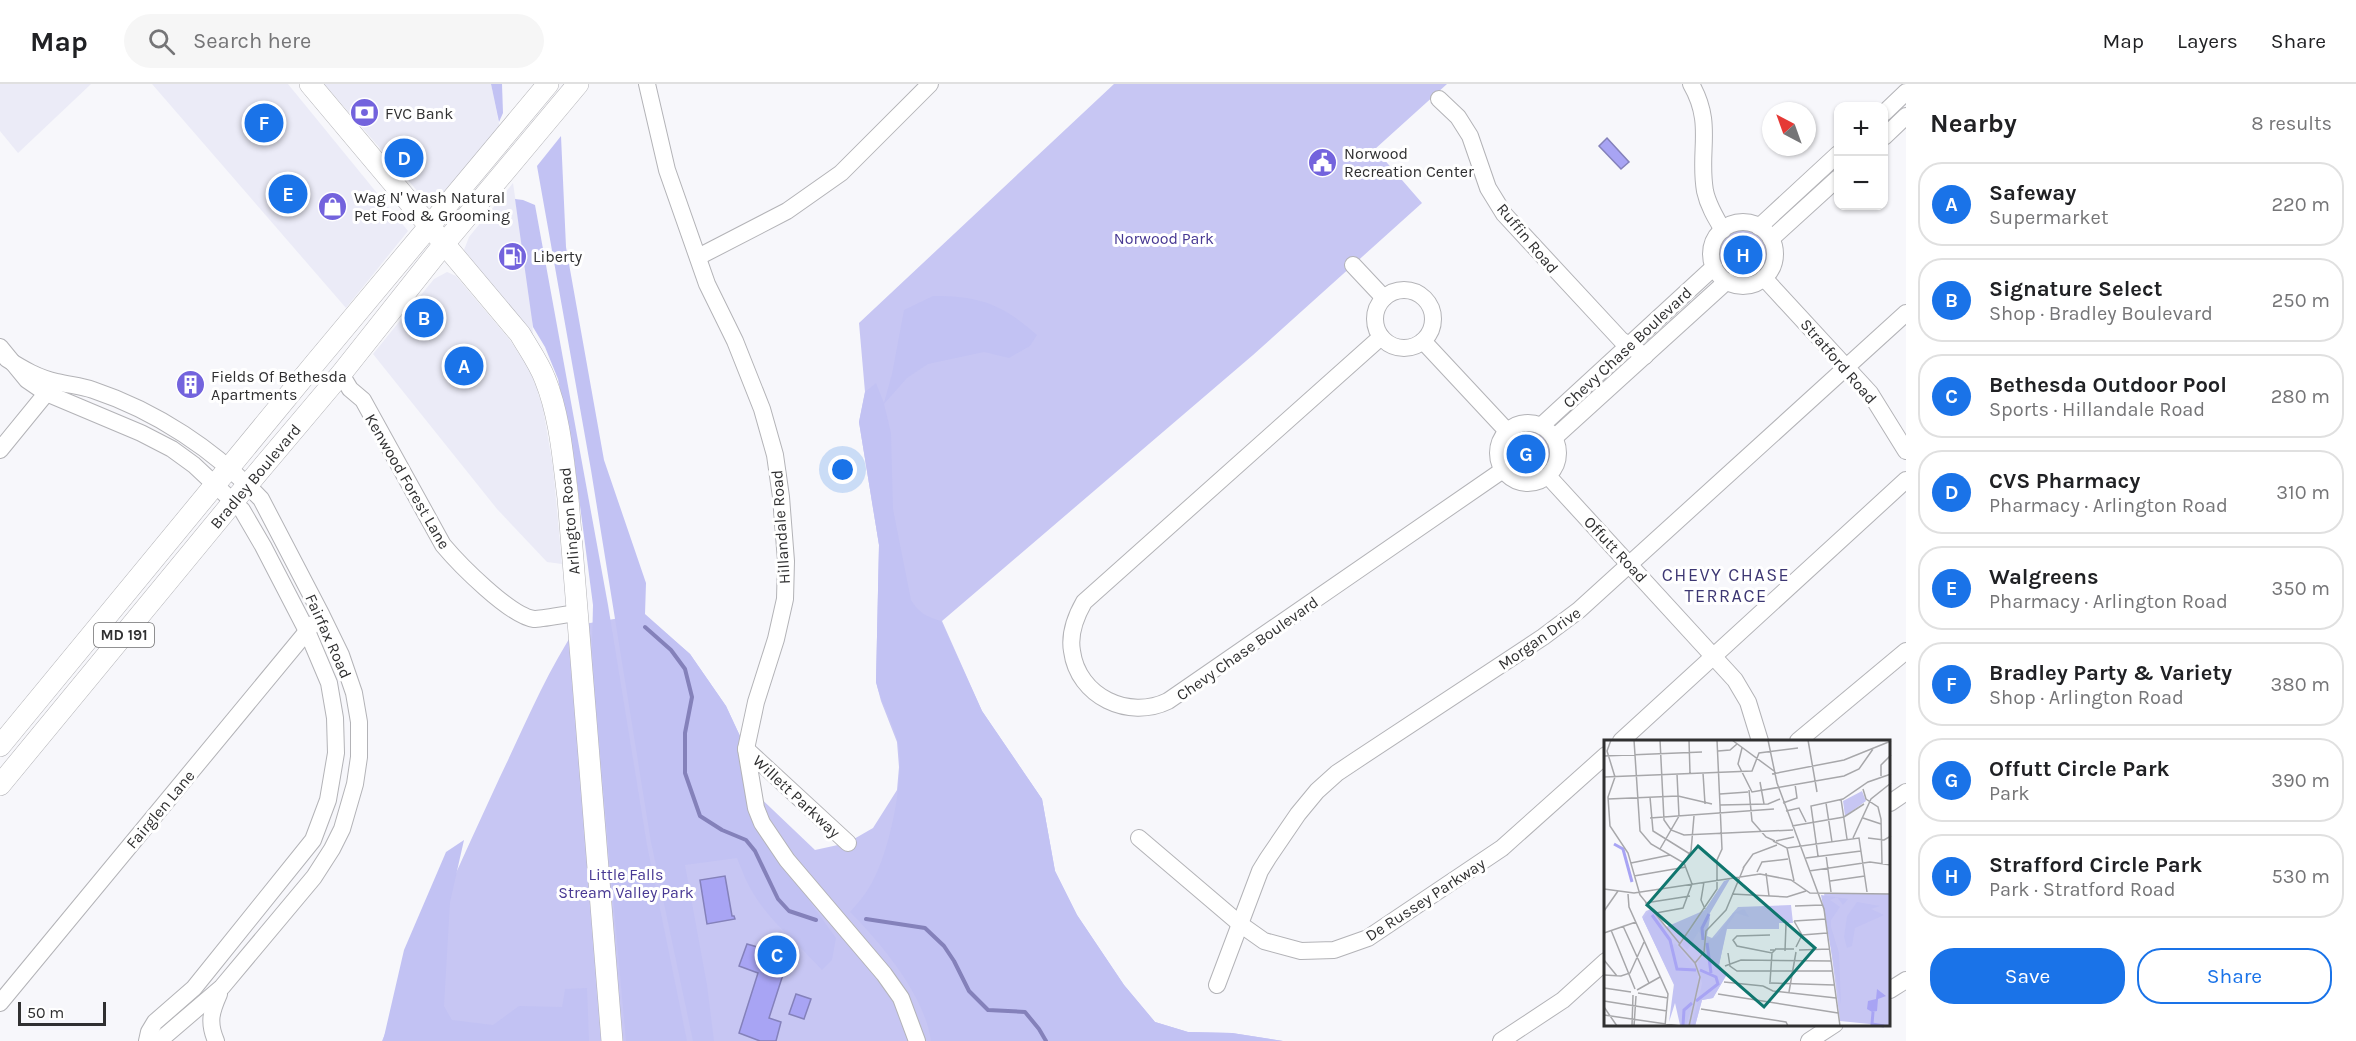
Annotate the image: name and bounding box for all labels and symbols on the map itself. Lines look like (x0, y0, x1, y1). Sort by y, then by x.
bank icon: FVC Bank (348, 97, 380, 129)
pin: F (244, 100, 284, 146)
north arrow (1762, 102, 1816, 156)
place label: FVC Bank (385, 104, 453, 123)
pin: D (384, 136, 424, 181)
place label: Norwood Recreation Center (1344, 144, 1474, 181)
public building icon: Norwood Recreation Center (1307, 146, 1339, 178)
pin: E (268, 172, 308, 216)
place label: Wag N' Wash Natural Pet Food & Grooming (354, 188, 510, 225)
shop icon: Wag N' Wash Natural Pet Food & Grooming (317, 190, 349, 222)
street label: Ruffin Road (1493, 199, 1562, 277)
park label: Norwood Park (1114, 229, 1214, 248)
pin: H (1724, 232, 1762, 278)
fuel station icon: Liberty (496, 240, 528, 272)
place label: Liberty (533, 247, 583, 266)
street label: Chevy Chase Boulevard (1559, 283, 1696, 412)
pin: B (404, 296, 444, 340)
street label: Stratford Road (1797, 315, 1881, 408)
pin: A (444, 344, 484, 388)
place label: Fields Of Bethesda Apartments (211, 367, 347, 404)
building icon: Fields Of Bethesda Apartments (174, 369, 206, 401)
street label: Kenwood Forest Lane (361, 410, 454, 552)
street label: Bradley Boulevard (206, 420, 305, 533)
pin: G (1506, 432, 1546, 476)
your location (828, 455, 857, 484)
street label: Arlington Road (555, 466, 584, 576)
street label: Hillandale Road (767, 469, 794, 585)
street label: Offutt Road (1580, 512, 1651, 586)
district label: CHEVY CHASE TERRACE (1662, 564, 1790, 607)
street label: Fairfax Road (301, 591, 356, 681)
street label: Chevy Chase Boulevard (1173, 592, 1322, 705)
street label: Morgan Drive (1494, 603, 1584, 674)
road number: MD 191 (94, 623, 154, 647)
inset map (1604, 740, 1891, 1026)
street label: Willett Parkway (749, 751, 845, 842)
street label: Fairglen Lane (122, 766, 199, 852)
street label: De Russey Parkway (1362, 853, 1489, 945)
park label: Little Falls Stream Valley Park (558, 865, 694, 902)
pin: C (758, 932, 796, 978)
scale bar (18, 999, 106, 1026)

